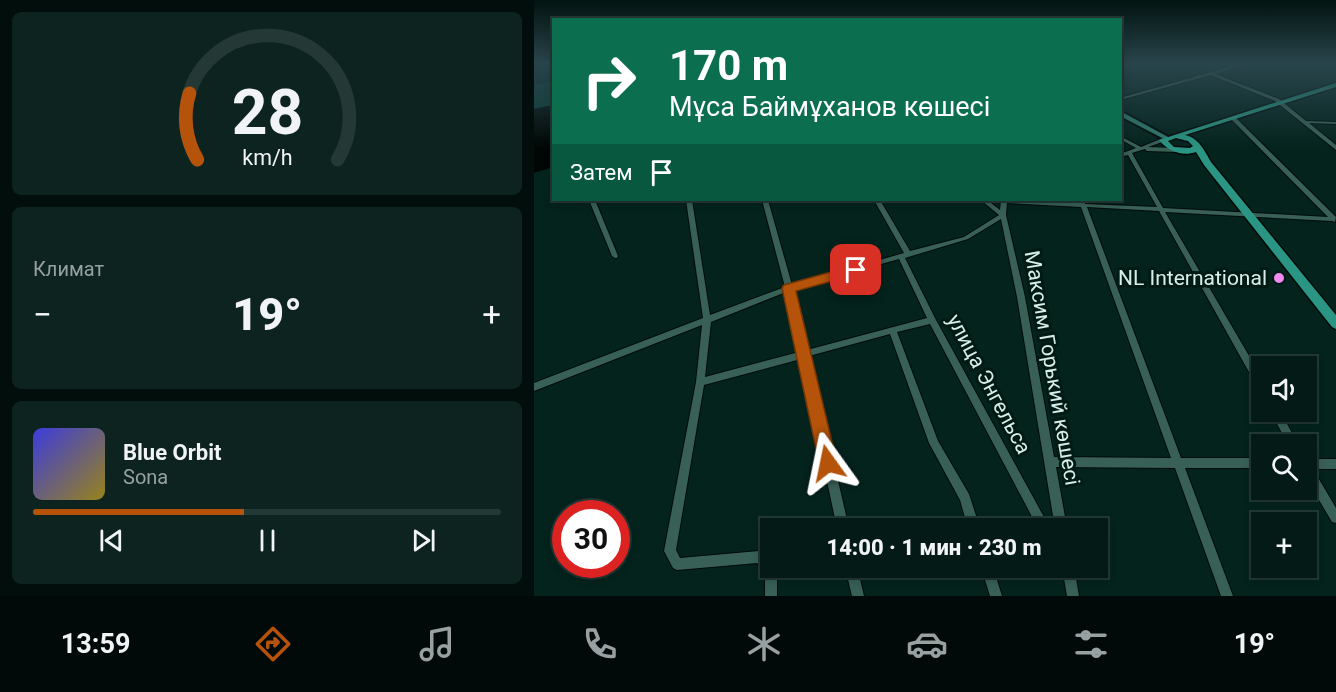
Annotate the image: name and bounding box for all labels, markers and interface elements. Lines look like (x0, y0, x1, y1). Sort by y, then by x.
text: 170 m (669, 41, 788, 90)
icon: right (570, 42, 648, 120)
text: 28 (231, 77, 303, 150)
text: Мұса Баймұханов көшесі (669, 91, 990, 123)
text: km/h (242, 146, 292, 171)
icon: arrive (645, 156, 678, 189)
text: Затем (570, 160, 633, 185)
pin (830, 244, 881, 295)
street label: Максим Горький көшесі (1020, 249, 1084, 487)
icon: arrive (839, 253, 872, 286)
text: Климат (33, 257, 104, 281)
place label: NL International (1118, 266, 1267, 290)
marker: NL International (1272, 271, 1286, 285)
text: 19° (232, 288, 302, 341)
text: − (33, 295, 52, 334)
text: + (482, 295, 501, 334)
street label: улица Энгельса (942, 310, 1036, 458)
map controls (1251, 356, 1317, 578)
button: sound (1251, 356, 1317, 422)
position arrow (796, 431, 860, 495)
button: search (1251, 434, 1317, 500)
text: Blue Orbit (123, 440, 221, 465)
text: Sona (123, 465, 168, 489)
speed limit sign: 30 (552, 500, 630, 578)
button: + (1251, 512, 1317, 578)
icon: previous (95, 524, 128, 557)
icon: pause (251, 524, 284, 557)
icon: next (407, 524, 440, 557)
text: 14:00 · 1 мин · 230 m (826, 535, 1042, 560)
icon: directions (252, 623, 294, 665)
icon: music (416, 623, 458, 665)
icon: phone (579, 623, 621, 665)
icon: climate (743, 623, 785, 665)
icon: car (906, 623, 948, 665)
icon: filters (1070, 623, 1112, 665)
text: 13:59 (61, 628, 130, 660)
text: 19° (1234, 628, 1275, 660)

